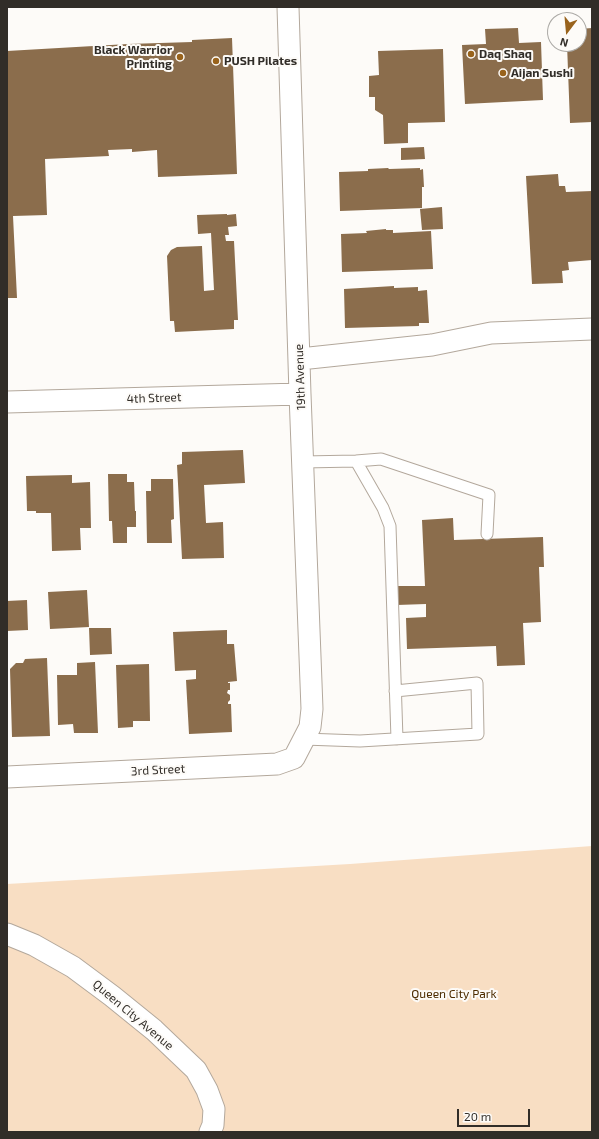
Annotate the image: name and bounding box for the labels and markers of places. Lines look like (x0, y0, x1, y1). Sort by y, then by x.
place label: Black Warrior Printing (94, 43, 172, 71)
place label: Daq Shaq (479, 47, 532, 61)
marker: Daq Shaq (466, 49, 476, 59)
marker: Black Warrior Printing (175, 52, 185, 62)
place label: PUSH Pilates (224, 54, 297, 68)
marker: PUSH Pilates (211, 56, 221, 66)
place label: Aijan Sushi (511, 66, 573, 80)
marker: Aijan Sushi (498, 68, 508, 78)

